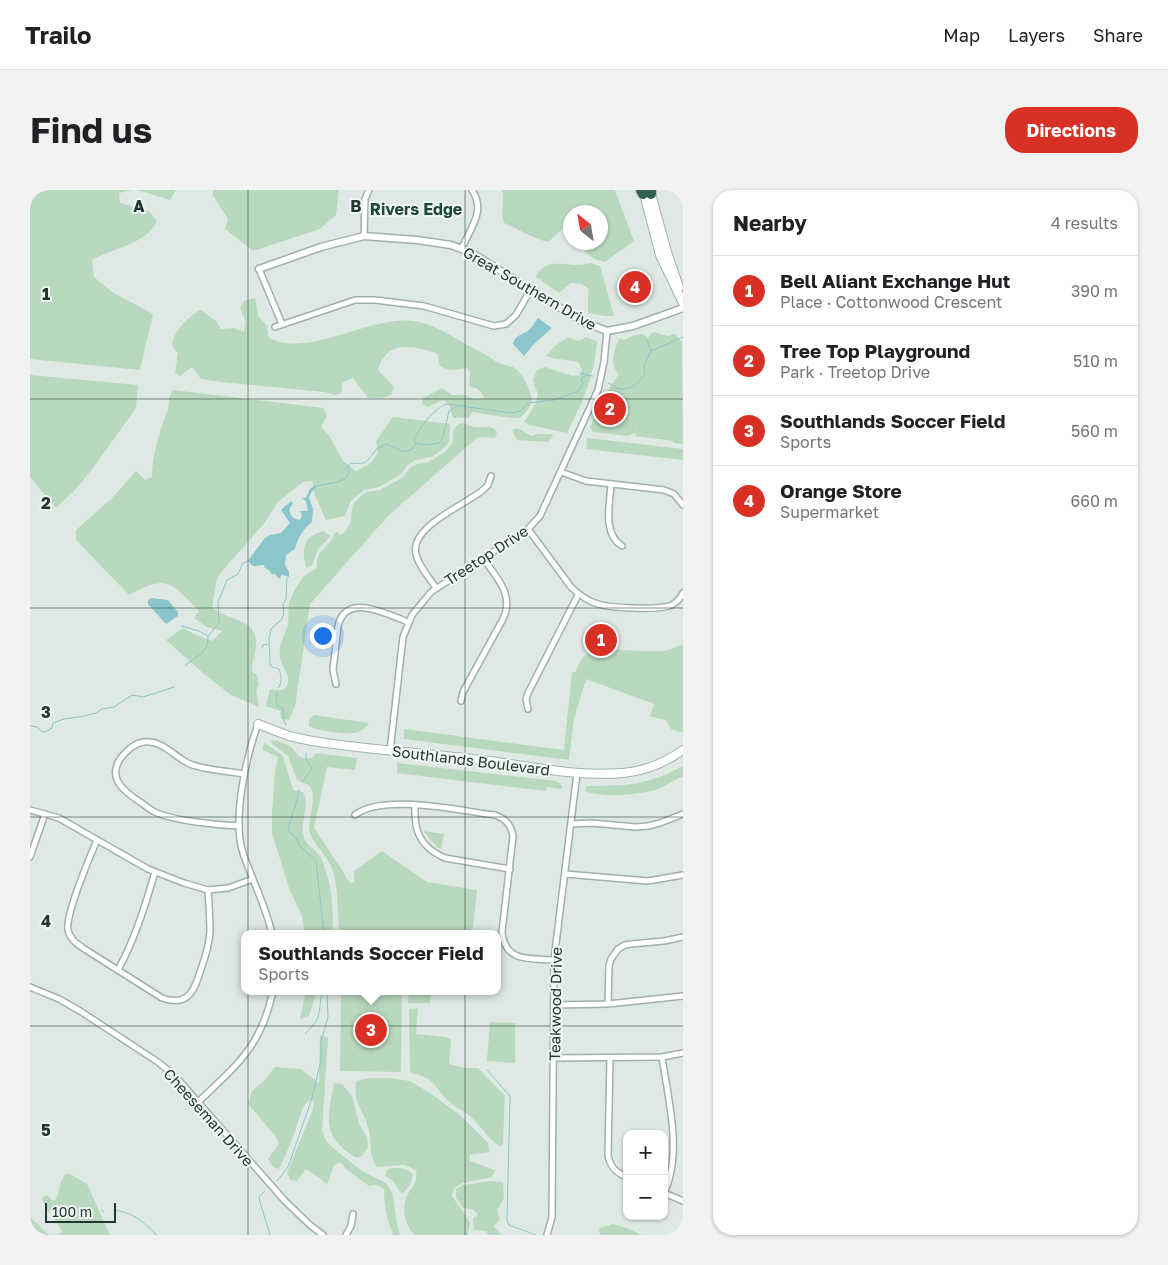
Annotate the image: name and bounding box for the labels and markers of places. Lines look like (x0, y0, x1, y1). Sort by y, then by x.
pin: 4 (619, 268, 651, 306)
pin: 2 (594, 390, 626, 428)
pin: 1 (585, 621, 617, 659)
pin: 3 (355, 1011, 387, 1049)

